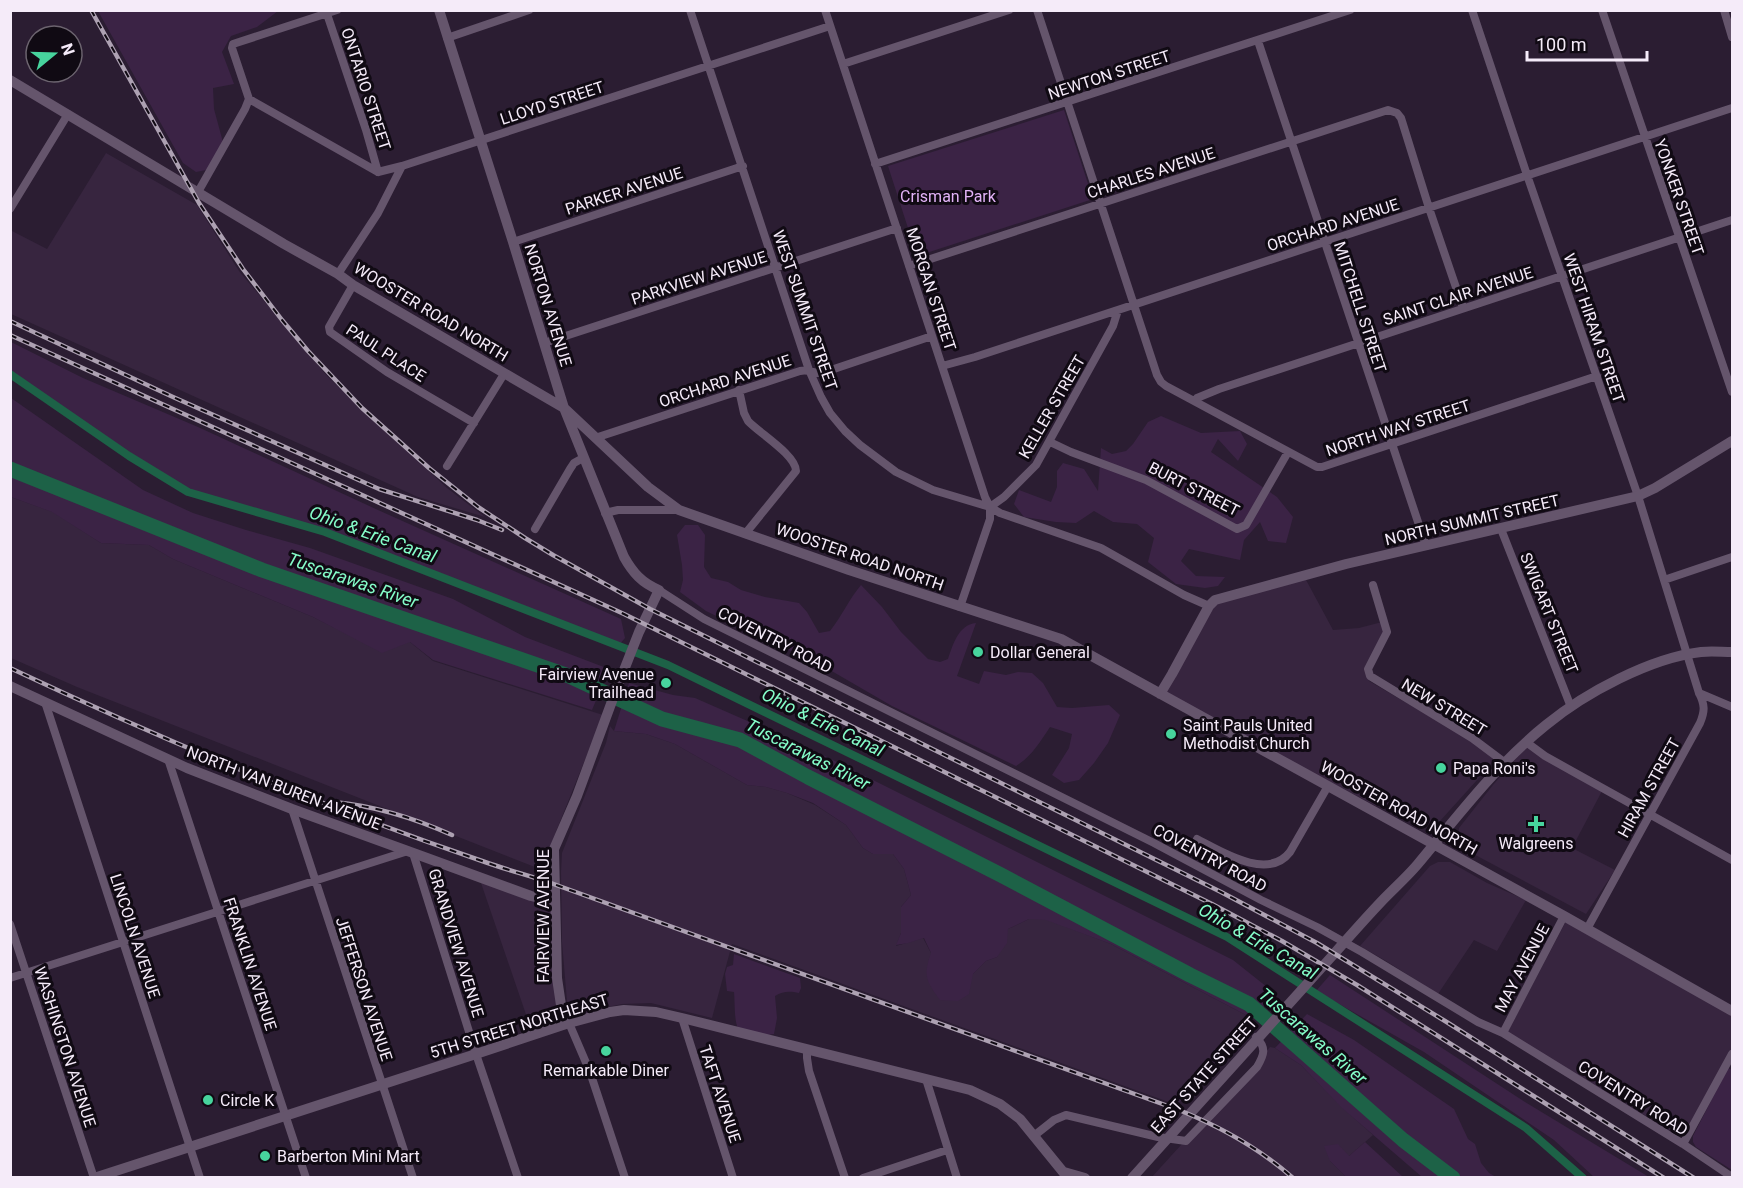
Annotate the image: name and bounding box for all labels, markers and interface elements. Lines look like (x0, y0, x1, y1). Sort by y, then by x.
north arrow (24, 24, 84, 84)
scale bar (1527, 24, 1647, 62)
street label: ONTARIO STREET (337, 25, 395, 153)
text: 100 m (1536, 34, 1587, 55)
text: N (57, 41, 79, 58)
street label: NEWTON STREET (1046, 46, 1173, 104)
street label: LLOYD STREET (498, 77, 607, 129)
street label: YONKER STREET (1650, 136, 1708, 258)
street label: CHARLES AVENUE (1085, 143, 1217, 203)
street label: PARKER AVENUE (563, 163, 685, 219)
park label: Crisman Park (900, 187, 997, 206)
street label: ORCHARD AVENUE (1265, 195, 1401, 255)
street label: MORGAN STREET (902, 225, 960, 353)
street label: WEST SUMMIT STREET (769, 228, 841, 393)
street label: MITCHELL STREET (1330, 239, 1390, 375)
street label: NORTON AVENUE (520, 241, 576, 369)
street label: PARKVIEW AVENUE (629, 247, 769, 309)
street label: WEST HIRAM STREET (1559, 251, 1629, 406)
street label: WOOSTER ROAD NORTH (351, 258, 511, 366)
street label: SAINT CLAIR AVENUE (1381, 263, 1535, 329)
street label: PAUL PLACE (343, 320, 429, 386)
street label: ORCHARD AVENUE (657, 351, 793, 411)
street label: KELLER STREET (1015, 352, 1089, 462)
street label: NORTH WAY STREET (1323, 396, 1473, 460)
street label: BURT STREET (1145, 458, 1243, 520)
street label: NORTH SUMMIT STREET (1383, 491, 1562, 549)
water label: Ohio & Erie Canal (307, 501, 440, 567)
street label: WOOSTER ROAD NORTH (774, 519, 946, 595)
water label: Tuscarawas River (285, 548, 422, 612)
street label: SWIGART STREET (1516, 550, 1582, 677)
street label: COVENTRY ROAD (715, 603, 835, 677)
place label: Dollar General (990, 643, 1090, 662)
marker: Dollar General (971, 645, 985, 659)
place label: Fairview Avenue Trailhead (539, 665, 654, 702)
street label: NEW STREET (1398, 674, 1490, 740)
marker: Fairview Avenue Trailhead (659, 676, 673, 690)
water label: Ohio & Erie Canal (758, 683, 888, 761)
water label: Tuscarawas River (742, 714, 875, 795)
place label: Saint Pauls United Methodist Church (1183, 716, 1313, 753)
marker: Saint Pauls United Methodist Church (1164, 727, 1178, 741)
street label: HIRAM STREET (1614, 735, 1684, 841)
street label: NORTH VAN BUREN AVENUE (184, 742, 384, 834)
street label: WOOSTER ROAD NORTH (1317, 757, 1481, 859)
place label: Papa Roni's (1453, 759, 1536, 778)
marker: Papa Roni's (1434, 761, 1448, 775)
marker: Walgreens (1529, 817, 1543, 831)
street label: COVENTRY ROAD (1150, 820, 1270, 896)
place label: Walgreens (1499, 834, 1573, 853)
street label: FAIRVIEW AVENUE (534, 849, 553, 983)
street label: GRANDVIEW AVENUE (424, 866, 488, 1020)
street label: LINCOLN AVENUE (106, 871, 164, 1001)
street label: FRANKLIN AVENUE (220, 895, 280, 1033)
water label: Ohio & Erie Canal (1195, 899, 1322, 984)
street label: JEFFERSON AVENUE (332, 915, 396, 1063)
street label: MAY AVENUE (1491, 921, 1553, 1015)
street label: WASHINGTON AVENUE (30, 964, 100, 1130)
water label: Tuscarawas River (1255, 983, 1372, 1089)
street label: 5TH STREET NORTHEAST (427, 990, 611, 1062)
street label: EAST STATE STREET (1147, 1013, 1261, 1137)
street label: TAFT AVENUE (695, 1043, 745, 1145)
marker: Remarkable Diner (599, 1044, 613, 1058)
street label: COVENTRY ROAD (1575, 1057, 1691, 1139)
place label: Remarkable Diner (543, 1061, 669, 1080)
place label: Circle K (220, 1091, 275, 1110)
marker: Circle K (201, 1093, 215, 1107)
place label: Barberton Mini Mart (277, 1147, 420, 1166)
marker: Barberton Mini Mart (258, 1149, 272, 1163)

